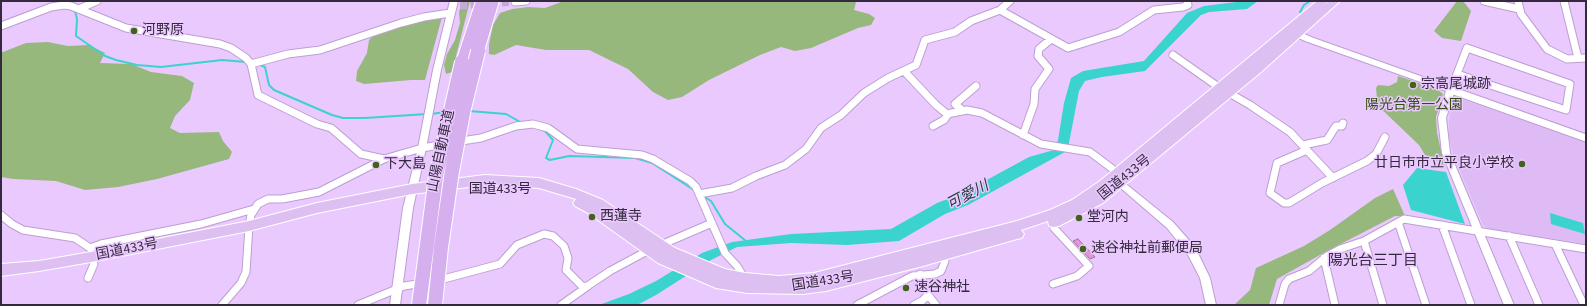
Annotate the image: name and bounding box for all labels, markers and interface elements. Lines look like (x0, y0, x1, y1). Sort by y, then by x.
place label: 河野原 (142, 23, 184, 39)
marker: 河野原 (129, 26, 139, 36)
place label: 宗高尾城跡 (1421, 77, 1491, 93)
marker: 宗高尾城跡 (1408, 80, 1418, 90)
park label: 陽光台第一公園 (1365, 98, 1463, 114)
street label: 山陽自動車道 (425, 108, 459, 194)
street label: 国道433号 (1095, 152, 1155, 204)
place label: 廿日市市立平良小学校 (1374, 156, 1514, 172)
place label: 下大島 (384, 157, 426, 173)
marker: 廿日市市立平良小学校 (1517, 159, 1527, 169)
marker: 下大島 (371, 160, 381, 170)
water label: 可愛川 (944, 177, 992, 215)
street label: 国道433号 (469, 182, 531, 198)
place label: 西蓮寺 (600, 209, 642, 225)
place label: 堂河内 (1087, 210, 1129, 226)
marker: 西蓮寺 (587, 212, 597, 222)
marker: 堂河内 (1074, 213, 1084, 223)
street label: 国道433号 (95, 236, 159, 264)
place label: 速谷神社前郵便局 (1091, 241, 1203, 257)
marker: 速谷神社前郵便局 (1078, 244, 1088, 254)
district label: 陽光台三丁目 (1328, 253, 1418, 271)
street label: 国道433号 (791, 269, 855, 295)
place label: 速谷神社 (914, 280, 970, 296)
marker: 速谷神社 (901, 283, 911, 293)

